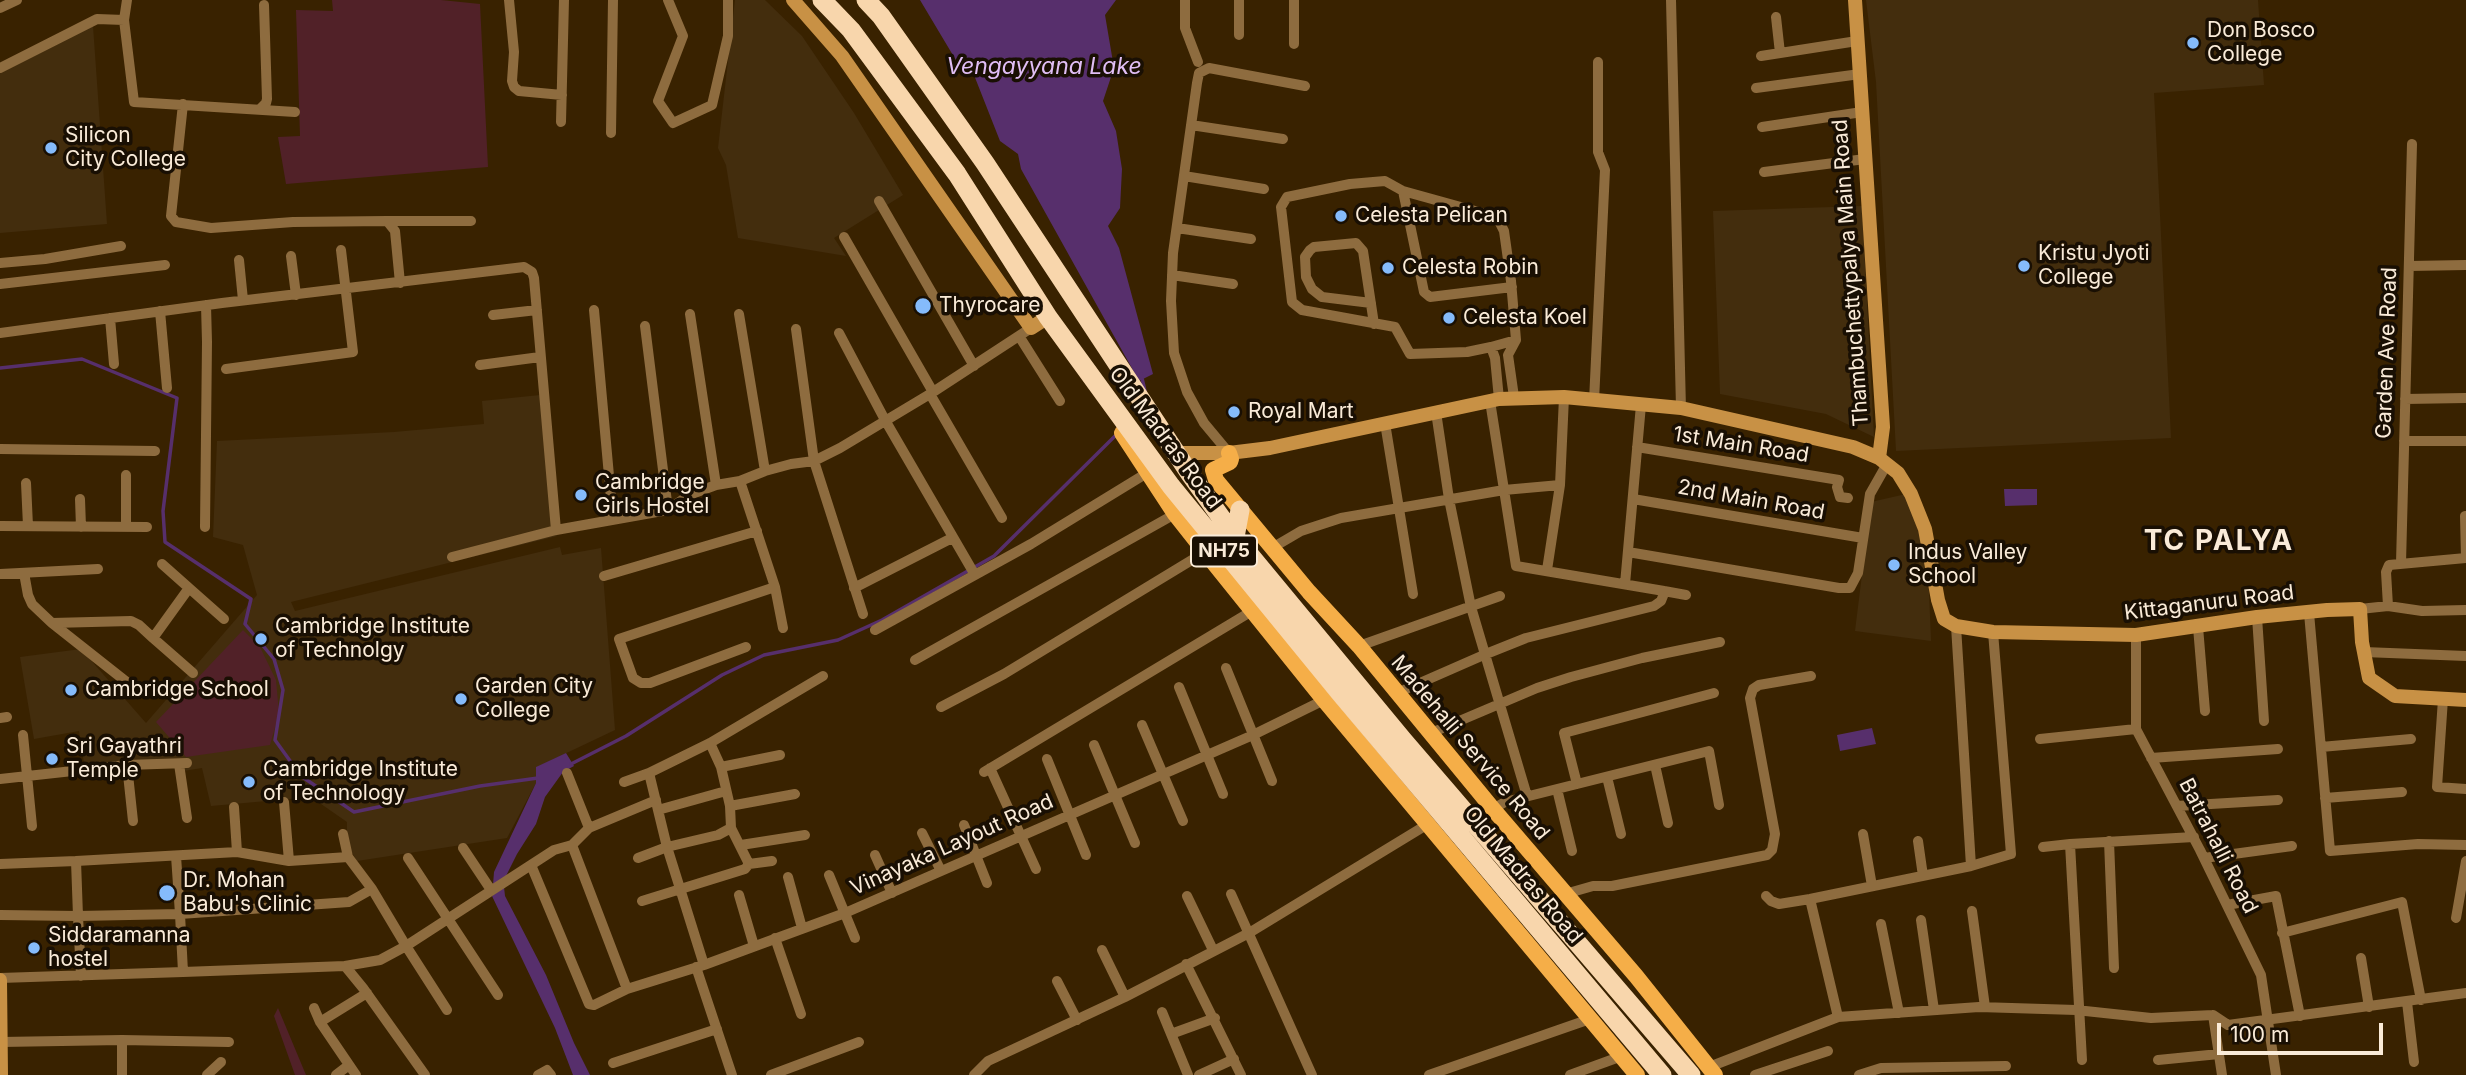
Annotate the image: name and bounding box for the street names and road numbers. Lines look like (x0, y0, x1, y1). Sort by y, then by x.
street label: Thambuchettypalya Main Road (1828, 119, 1874, 427)
street label: Garden Ave Road (2371, 267, 2403, 439)
street label: Old Madras Road (1104, 362, 1226, 514)
street label: 1st Main Road (1671, 422, 1811, 468)
street label: 2nd Main Road (1676, 475, 1826, 525)
road number: NH75 (1191, 536, 1257, 566)
street label: Kittaganuru Road (2123, 580, 2295, 626)
street label: Madehalli Service Road (1386, 651, 1554, 845)
street label: Batrahalli Road (2173, 774, 2263, 918)
street label: Vinayaka Layout Road (847, 789, 1057, 901)
street label: Old Madras Road (1458, 801, 1588, 949)

